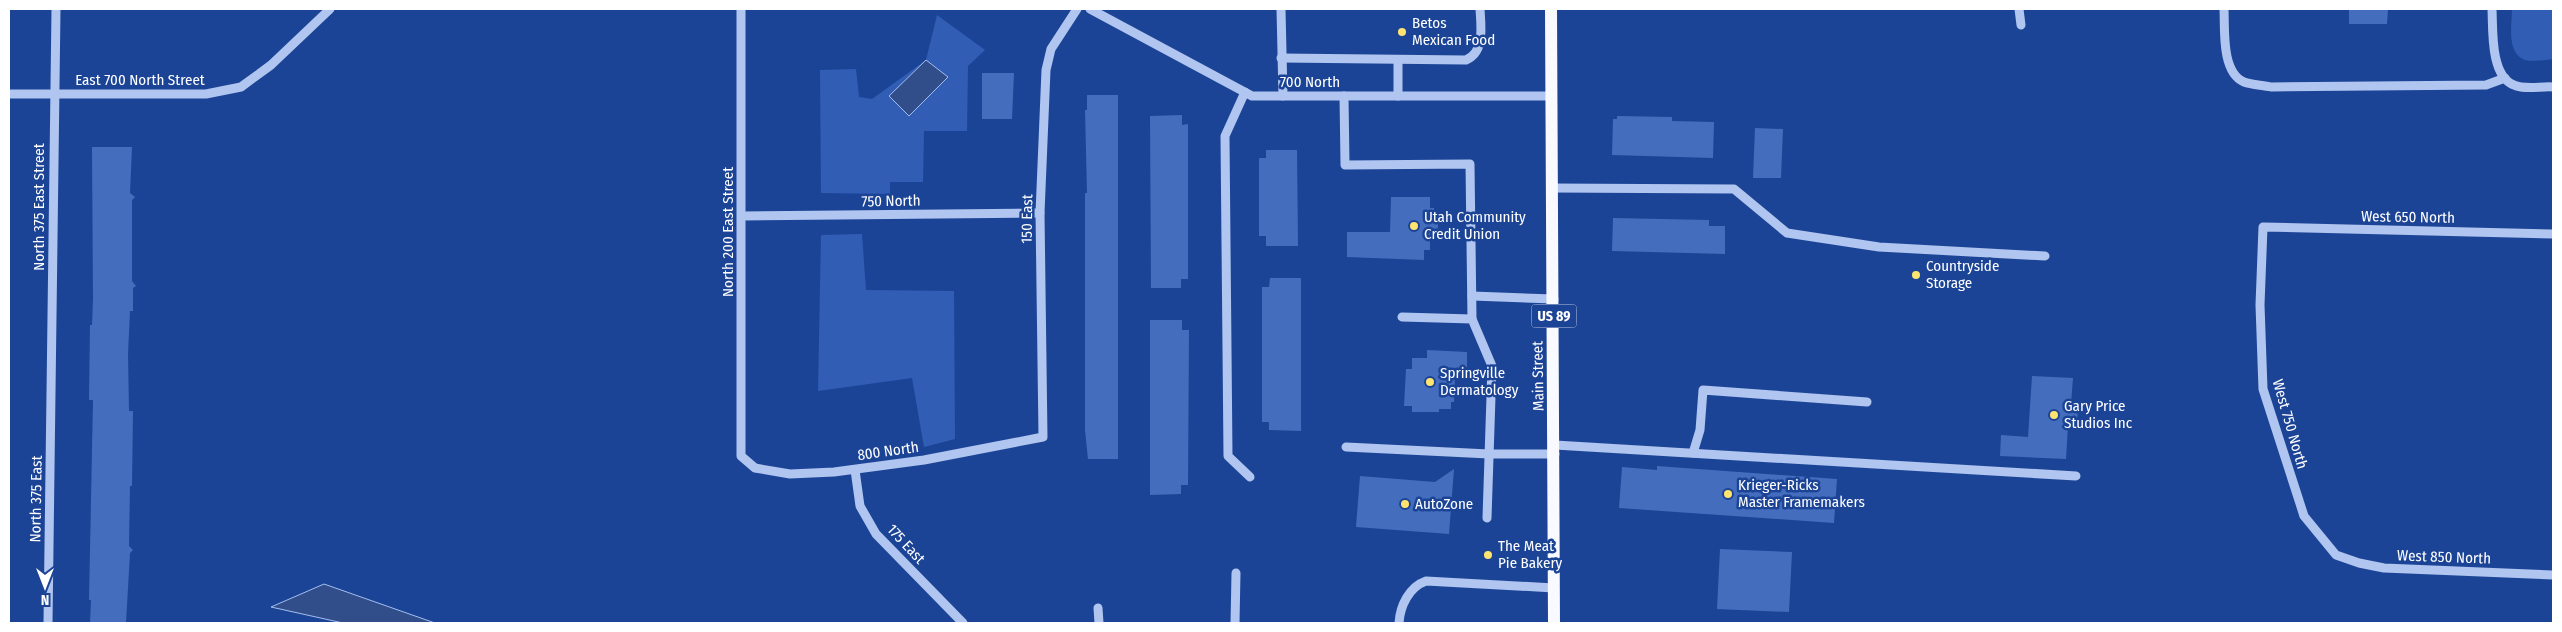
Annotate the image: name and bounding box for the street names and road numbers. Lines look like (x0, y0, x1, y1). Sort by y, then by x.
street label: East 700 North Street (75, 71, 205, 89)
street label: 700 North (1280, 73, 1340, 91)
street label: North 375 East Street (30, 143, 48, 271)
street label: North 200 East Street (719, 167, 737, 297)
street label: 750 North (861, 191, 921, 211)
street label: 150 East (1018, 194, 1036, 244)
street label: West 650 North (2361, 207, 2455, 227)
road number: US 89 (1532, 304, 1576, 328)
street label: Main Street (1528, 341, 1548, 411)
street label: West 750 North (2269, 377, 2311, 471)
street label: 800 North (856, 438, 920, 464)
street label: North 375 East (26, 455, 46, 543)
street label: 175 East (883, 520, 929, 568)
street label: West 850 North (2397, 546, 2491, 568)

